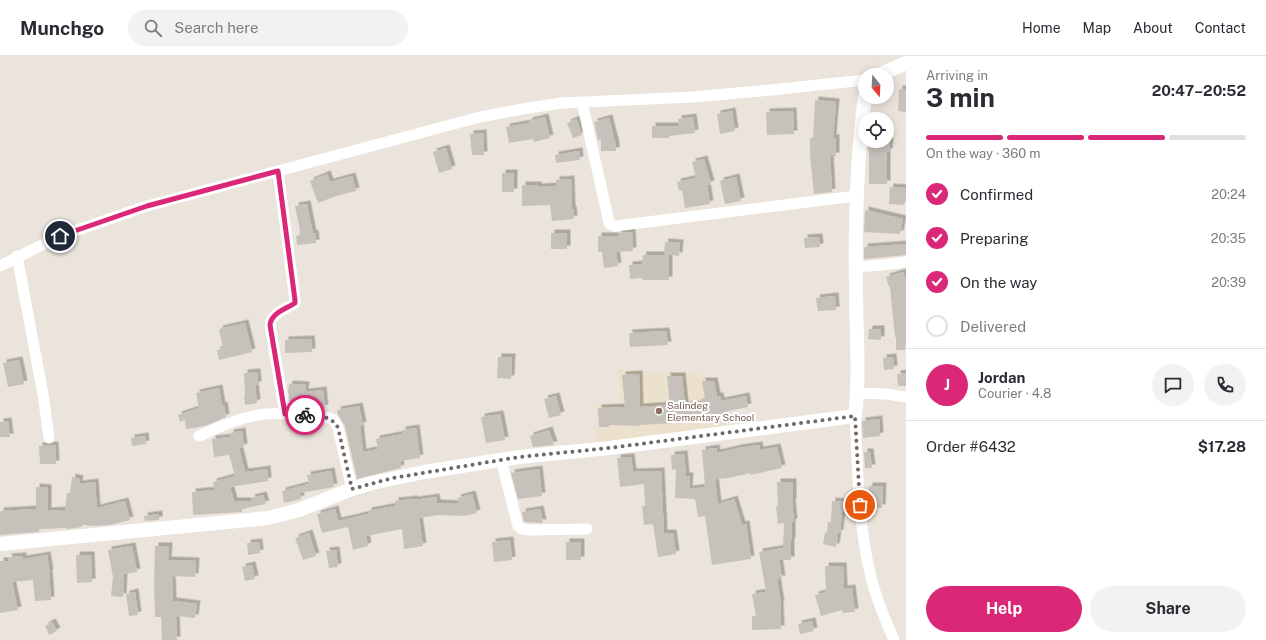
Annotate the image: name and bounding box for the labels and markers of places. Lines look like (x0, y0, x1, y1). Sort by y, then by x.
pin (43, 219, 77, 253)
place label: Salindeg Elementary School (667, 399, 755, 423)
marker: Salindeg Elementary School (654, 406, 664, 416)
pin (843, 488, 877, 522)

